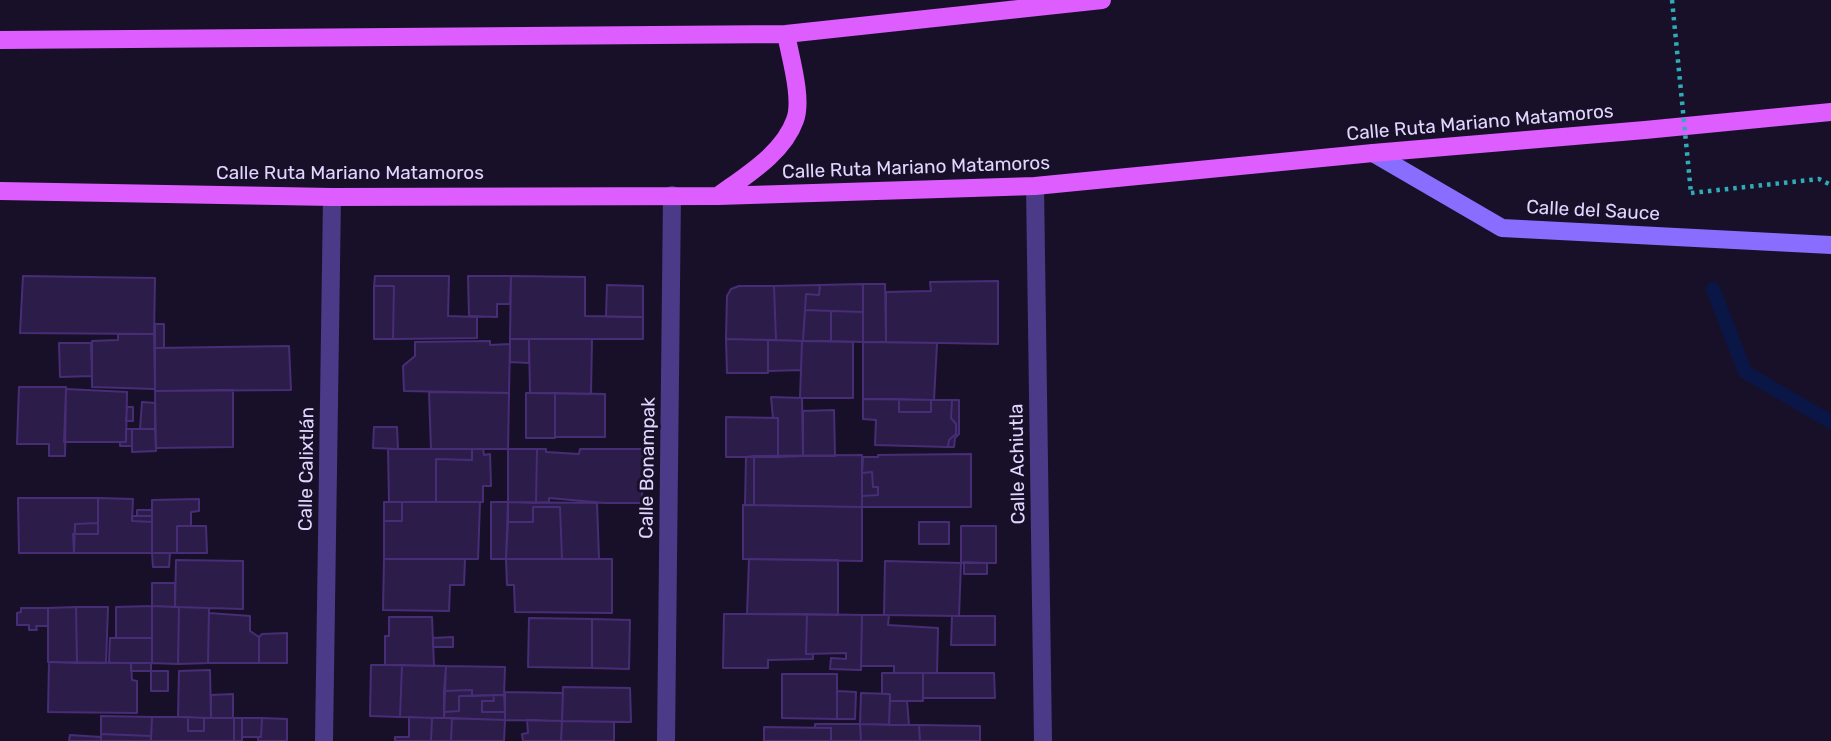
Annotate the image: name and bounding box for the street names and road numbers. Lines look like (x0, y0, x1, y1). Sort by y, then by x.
street label: Calle Ruta Mariano Matamoros (1346, 100, 1614, 146)
street label: Calle Ruta Mariano Matamoros (782, 152, 1050, 184)
street label: Calle Ruta Mariano Matamoros (216, 163, 484, 185)
street label: Calle del Sauce (1526, 196, 1660, 226)
street label: Calle Bonampak (635, 397, 661, 539)
street label: Calle Achiutla (1006, 403, 1030, 525)
street label: Calle Calixtlán (295, 407, 319, 531)

